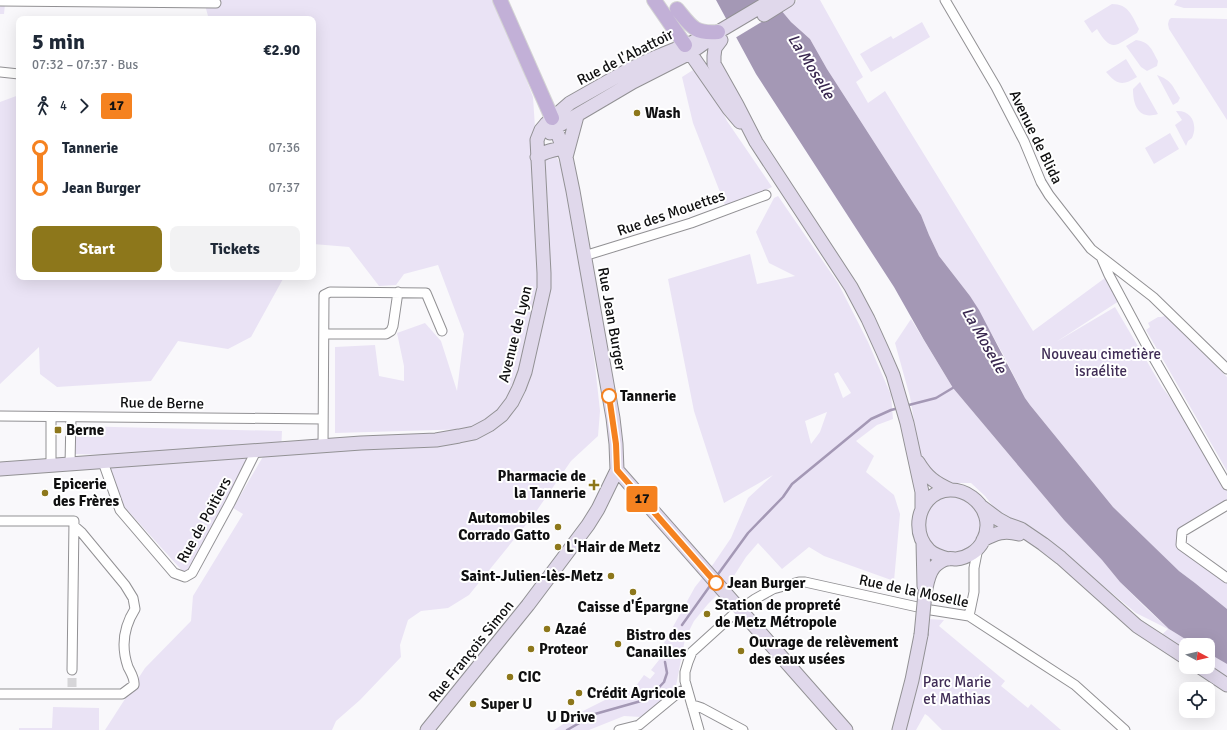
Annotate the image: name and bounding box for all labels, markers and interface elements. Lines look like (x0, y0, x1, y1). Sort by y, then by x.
street label: Rue de l'Abattoir (574, 25, 677, 89)
text: 5 min (32, 28, 85, 55)
water label: La Moselle (783, 30, 840, 104)
text: €2.90 (263, 41, 300, 59)
text: 07:32 – 07:37 · Bus (32, 57, 138, 73)
street label: Avenue de Blida (1006, 87, 1066, 187)
icon: walk (32, 95, 54, 117)
icon: forward (73, 95, 95, 117)
text: 17 (109, 97, 124, 114)
text: 4 (60, 98, 67, 114)
place label: Wash (645, 104, 681, 122)
marker: Wash (632, 108, 642, 118)
text: Tannerie (62, 139, 118, 157)
text: 07:36 (268, 140, 300, 156)
text: Jean Burger (62, 179, 140, 197)
text: 07:37 (268, 180, 300, 196)
street label: Rue des Mouettes (615, 186, 728, 240)
button: Start (32, 226, 162, 272)
button: Tickets (170, 226, 300, 272)
street label: Rue Jean Burger (594, 266, 630, 373)
street label: Avenue de Lyon (494, 284, 536, 384)
water label: La Moselle (957, 304, 1012, 378)
park label: Nouveau cimetière israélite (1041, 345, 1161, 380)
place label: Tannerie (620, 387, 676, 405)
marker: Tannerie (601, 388, 617, 404)
street label: Rue de Berne (120, 393, 204, 413)
place label: Berne (66, 421, 104, 439)
marker: Berne (53, 425, 63, 435)
place label: Pharmacie de la Tannerie (498, 467, 586, 502)
street label: Rue de Poitiers (173, 474, 235, 566)
place label: Epicerie des Frères (53, 475, 120, 510)
marker: Pharmacie de la Tannerie (589, 480, 599, 490)
line badge: 17 (624, 486, 660, 512)
marker: Epicerie des Frères (40, 488, 50, 498)
text: 17 (634, 490, 650, 507)
place label: Automobiles Corrado Gatto (458, 509, 550, 544)
marker: Automobiles Corrado Gatto (553, 522, 563, 532)
place label: L'Hair de Metz (566, 538, 661, 556)
marker: L'Hair de Metz (553, 542, 563, 552)
place label: Saint-Julien-lès-Metz (461, 567, 603, 585)
marker: Saint-Julien-lès-Metz (606, 571, 616, 581)
street label: Rue de la Moselle (857, 571, 971, 611)
place label: Jean Burger (727, 574, 805, 592)
marker: Jean Burger (708, 575, 724, 591)
marker: Caisse d'Épargne (628, 587, 638, 597)
place label: Station de propreté de Metz Métropole (715, 596, 841, 631)
street label: Rue François Simon (425, 597, 517, 705)
place label: Caisse d'Épargne (578, 597, 688, 616)
marker: Station de propreté de Metz Métropole (702, 609, 712, 619)
place label: Azaé (555, 620, 586, 638)
marker: Azaé (542, 624, 552, 634)
place label: Bistro des Canailles (626, 626, 691, 661)
place label: Ouvrage de relèvement des eaux usées (749, 633, 899, 668)
north arrow (1179, 638, 1215, 674)
map controls (1179, 638, 1215, 718)
marker: Bistro des Canailles (613, 639, 623, 649)
place label: Proteor (539, 640, 588, 658)
marker: Proteor (526, 644, 536, 654)
marker: Ouvrage de relèvement des eaux usées (736, 646, 746, 656)
place label: CIC (518, 668, 541, 686)
marker: CIC (505, 672, 515, 682)
park label: Parc Marie et Mathias (923, 673, 991, 708)
button: locate (1179, 682, 1215, 718)
place label: Crédit Agricole (587, 684, 686, 702)
marker: Crédit Agricole (574, 688, 584, 698)
place label: Super U (481, 695, 532, 713)
marker: U Drive (566, 697, 576, 707)
marker: Super U (468, 699, 478, 709)
place label: U Drive (547, 708, 595, 726)

